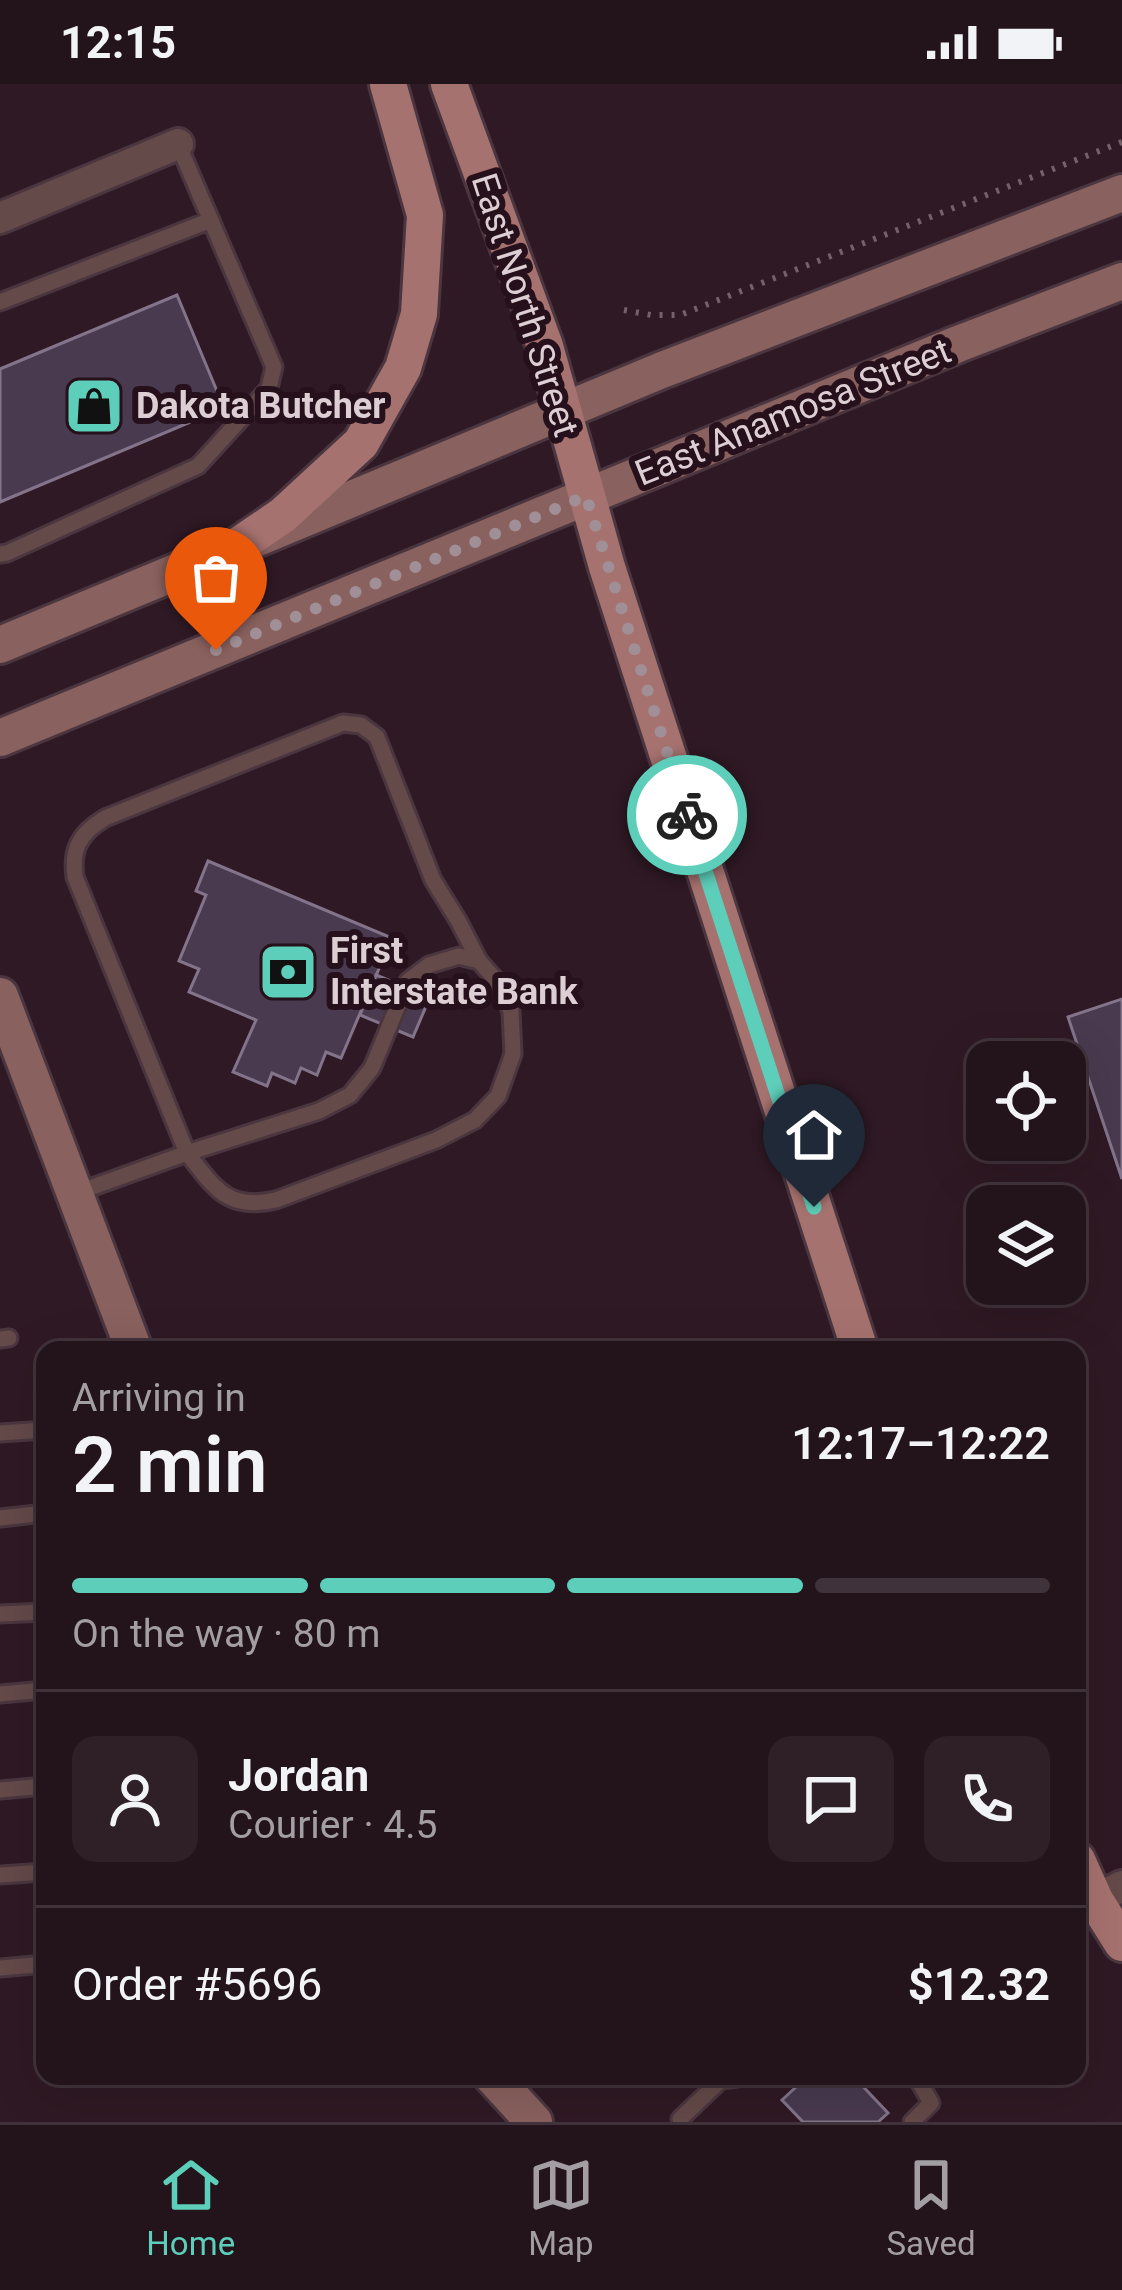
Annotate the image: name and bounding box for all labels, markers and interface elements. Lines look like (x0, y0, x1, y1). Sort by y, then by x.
text: 12:15 (60, 16, 176, 69)
street label: East North Street (463, 168, 587, 442)
street label: East Anamosa Street (629, 330, 957, 494)
shop icon: Dakota Butcher (63, 375, 125, 437)
place label: Dakota Butcher (136, 385, 385, 427)
pin (165, 527, 267, 650)
icon: bag (183, 545, 249, 611)
courier (627, 755, 747, 875)
icon: bike (654, 782, 720, 848)
place label: First Interstate Bank (330, 930, 578, 1013)
bank icon: First Interstate Bank (257, 941, 319, 1003)
map controls (966, 1041, 1086, 1305)
button: locate (966, 1041, 1086, 1161)
pin (763, 1084, 865, 1207)
icon: home (781, 1102, 847, 1168)
button: layers (966, 1185, 1086, 1305)
text: Arriving in (72, 1375, 246, 1421)
text: 12:17–12:22 (791, 1417, 1050, 1470)
text: 2 min (72, 1420, 268, 1511)
text: On the way · 80 m (72, 1611, 381, 1657)
button: person (72, 1736, 198, 1862)
button: chat (768, 1736, 894, 1862)
button: phone (924, 1736, 1050, 1862)
text: Jordan (228, 1749, 369, 1802)
text: Courier · 4.5 (228, 1802, 437, 1848)
text: Order #5696 (72, 1958, 322, 2011)
text: $12.32 (908, 1958, 1050, 2011)
tab: Home (146, 2152, 235, 2263)
tab: Map (528, 2152, 594, 2263)
tab: Saved (886, 2152, 976, 2263)

